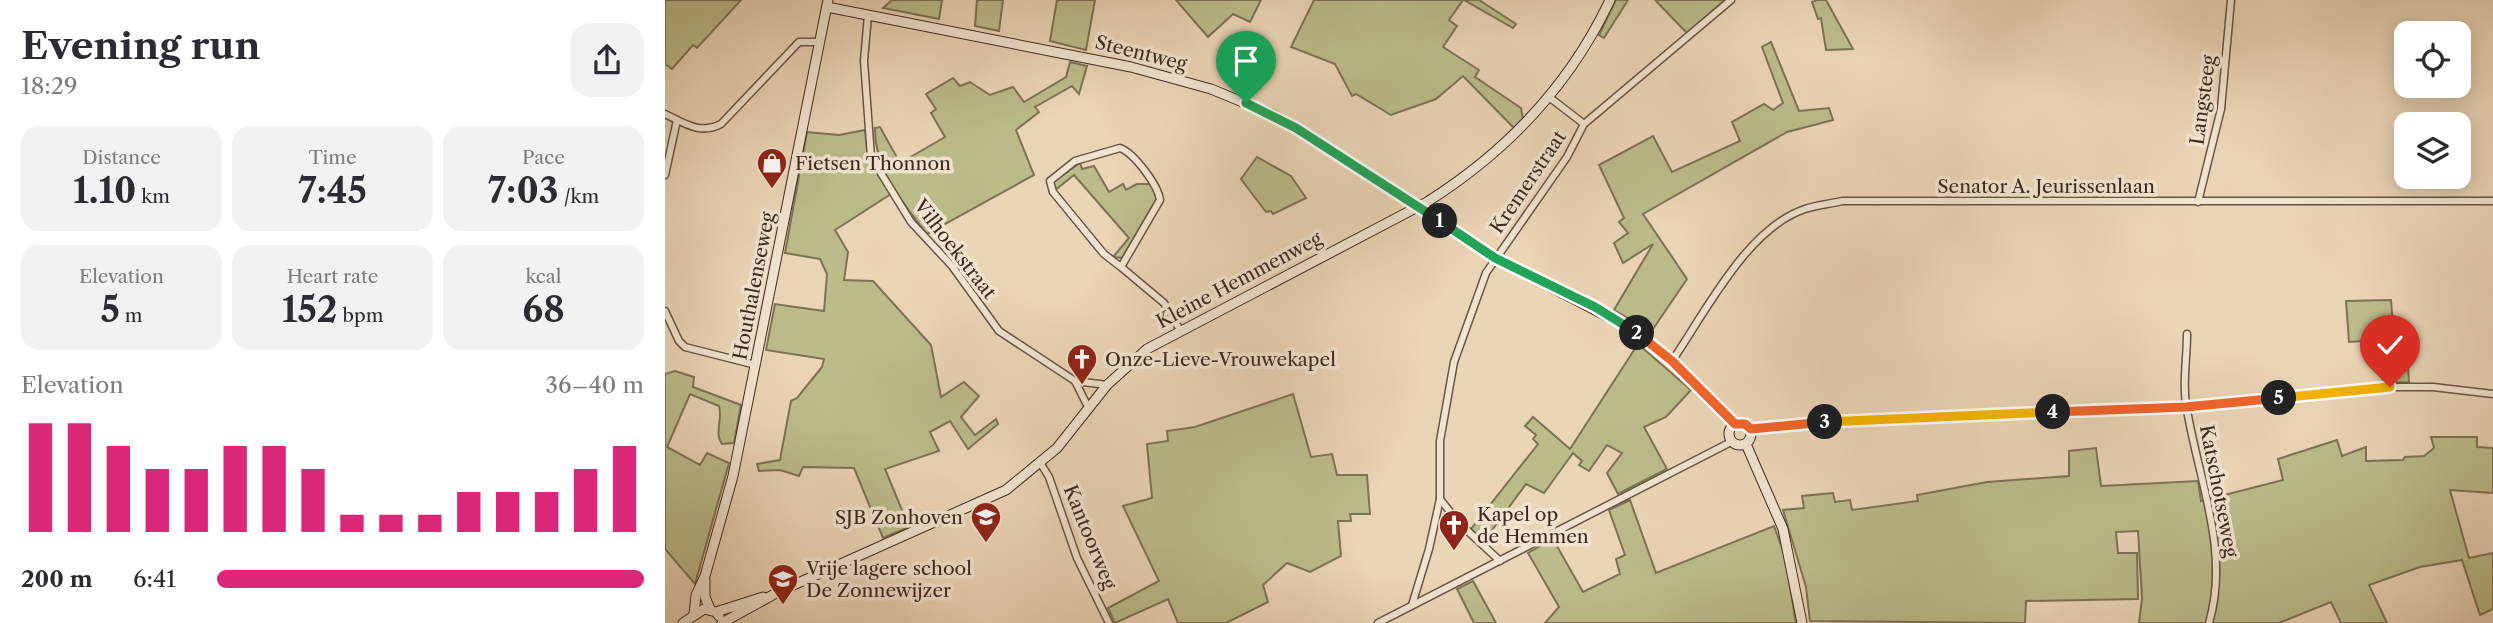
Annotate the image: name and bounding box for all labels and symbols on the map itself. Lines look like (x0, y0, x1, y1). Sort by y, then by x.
street label: Steentweg (1093, 30, 1190, 76)
pin (1216, 31, 1276, 103)
street label: Langsteeg (2185, 53, 2221, 146)
street label: Kremerstraat (1485, 126, 1571, 238)
shop icon: Fietsen Thonnon (755, 146, 789, 190)
place label: Fietsen Thonnon (795, 152, 951, 175)
street label: Senator A. Jeurissenlaan (1937, 175, 2155, 198)
street label: Vilhoekstraat (908, 194, 1001, 304)
pin: 1 (1423, 204, 1457, 238)
street label: Houthalenseweg (728, 209, 780, 362)
street label: Kleine Hemmenweg (1152, 226, 1327, 333)
pin (2360, 315, 2420, 387)
pin: 2 (1619, 316, 1655, 350)
church icon: Onze-Lieve-Vrouwekapel (1065, 342, 1099, 386)
place label: Onze-Lieve-Vrouwekapel (1105, 348, 1336, 371)
pin: 5 (2261, 380, 2297, 416)
pin: 4 (2035, 394, 2071, 430)
pin: 3 (1807, 404, 1843, 440)
street label: Katschotseweg (2195, 423, 2243, 560)
street label: Kantoorweg (1059, 481, 1122, 593)
school or university icon: SJB Zonhoven (969, 500, 1003, 544)
place label: Kapel op de Hemmen (1477, 503, 1589, 548)
place label: SJB Zonhoven (835, 506, 963, 529)
church icon: Kapel op de Hemmen (1437, 508, 1471, 552)
place label: Vrije lagere school De Zonnewijzer (805, 557, 972, 602)
school or university icon: Vrije lagere school De Zonnewijzer (766, 562, 800, 606)

